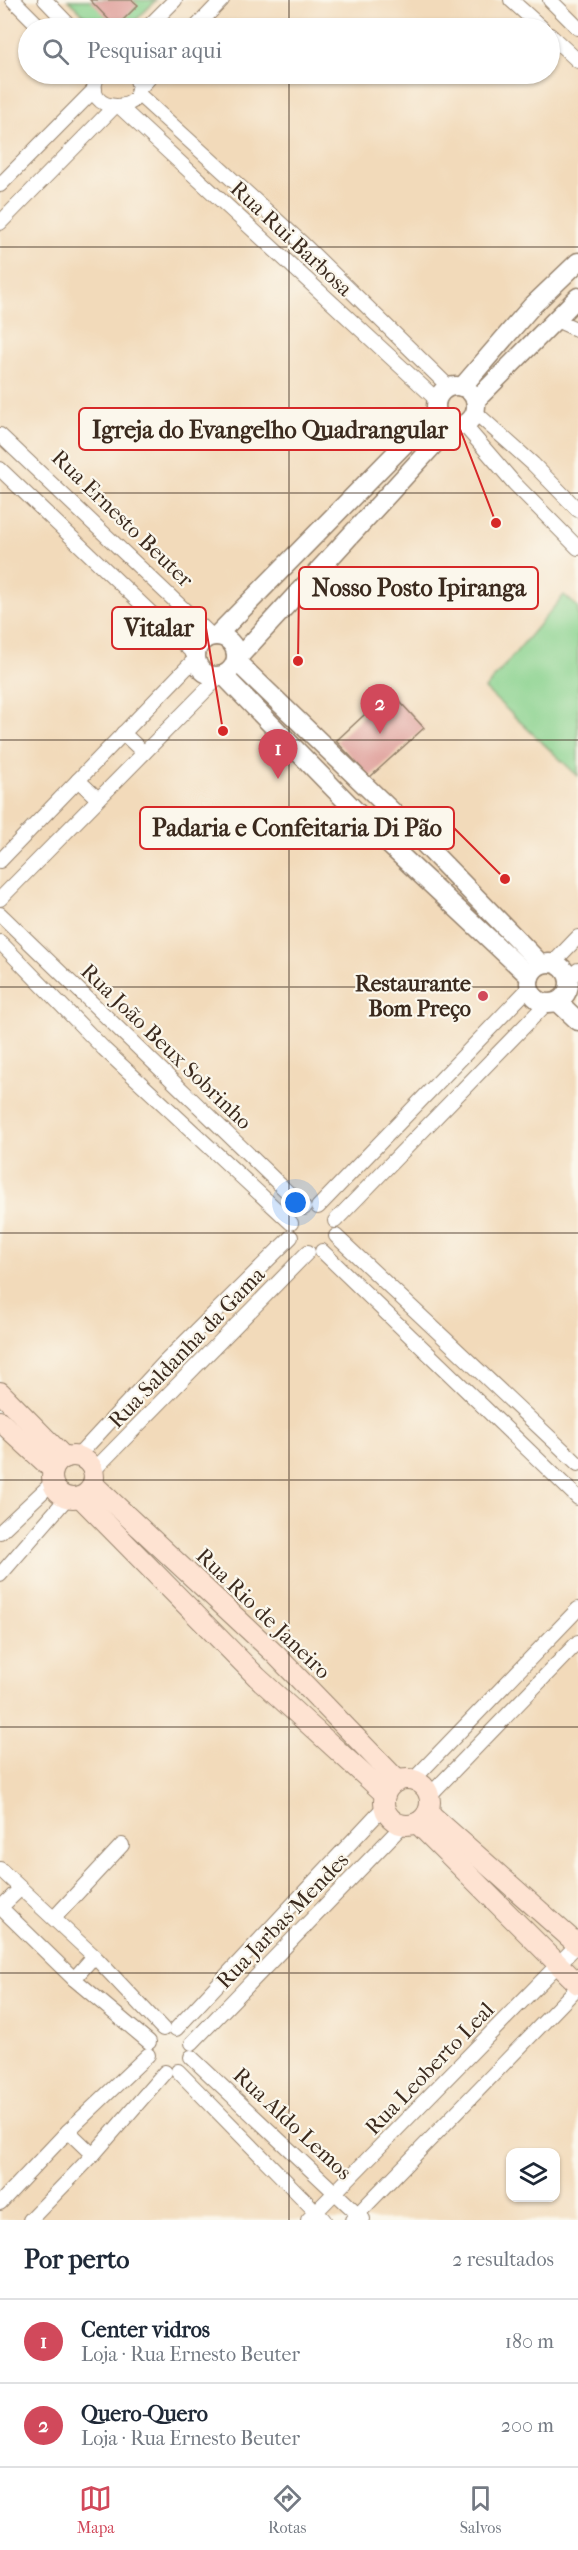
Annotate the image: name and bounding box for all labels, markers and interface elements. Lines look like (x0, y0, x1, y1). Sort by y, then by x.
search box (18, 18, 560, 84)
icon: search (39, 35, 72, 68)
text: Pesquisar aqui (87, 38, 222, 64)
street label: Rua Rui Barbosa (225, 176, 358, 302)
callout: Igreja do Evangelho Quadrangular (79, 408, 460, 450)
text: Igreja do Evangelho Quadrangular (92, 416, 449, 444)
street label: Rua Ernesto Beuter (46, 445, 199, 593)
callout: Nosso Posto Ipiranga (299, 567, 538, 609)
text: Nosso Posto Ipiranga (312, 574, 527, 602)
callout: Vitalar (112, 607, 206, 649)
text: Vitalar (123, 614, 195, 642)
pin: 2 (360, 684, 400, 734)
pin: 1 (258, 730, 298, 779)
callout: Padaria e Confeitaria Di Pão (140, 807, 454, 849)
text: Padaria e Confeitaria Di Pão (152, 814, 442, 842)
street label: Rua João Beux Sobrinho (75, 958, 257, 1135)
place label: Restaurante Bom Preço (355, 971, 471, 1022)
marker: Restaurante Bom Preço (476, 989, 490, 1003)
your location (281, 1188, 310, 1217)
street label: Rua Saldanha da Gama (103, 1261, 271, 1434)
street label: Rua Rio de Janeiro (191, 1543, 336, 1685)
street label: Rua Jarbas Mendes (211, 1847, 354, 1994)
street label: Rua Leoberto Leal (360, 1997, 500, 2140)
street label: Rua Aldo Lemos (228, 2062, 357, 2185)
map controls (506, 2148, 560, 2202)
button: layers (506, 2148, 560, 2202)
text: Por perto (24, 2244, 129, 2275)
text: 2 resultados (452, 2248, 554, 2271)
text: Center vidros (81, 2317, 210, 2343)
text: 1 (40, 2330, 47, 2353)
text: 180 m (505, 2330, 554, 2353)
text: Loja · Rua Ernesto Beuter (81, 2343, 300, 2366)
text: Quero-Quero (81, 2401, 208, 2427)
text: 2 (38, 2414, 49, 2437)
text: 200 m (501, 2414, 554, 2437)
text: Loja · Rua Ernesto Beuter (81, 2427, 300, 2450)
tab: Mapa (77, 2482, 115, 2537)
tab: Rotas (268, 2482, 307, 2537)
tab: Salvos (460, 2482, 501, 2537)

